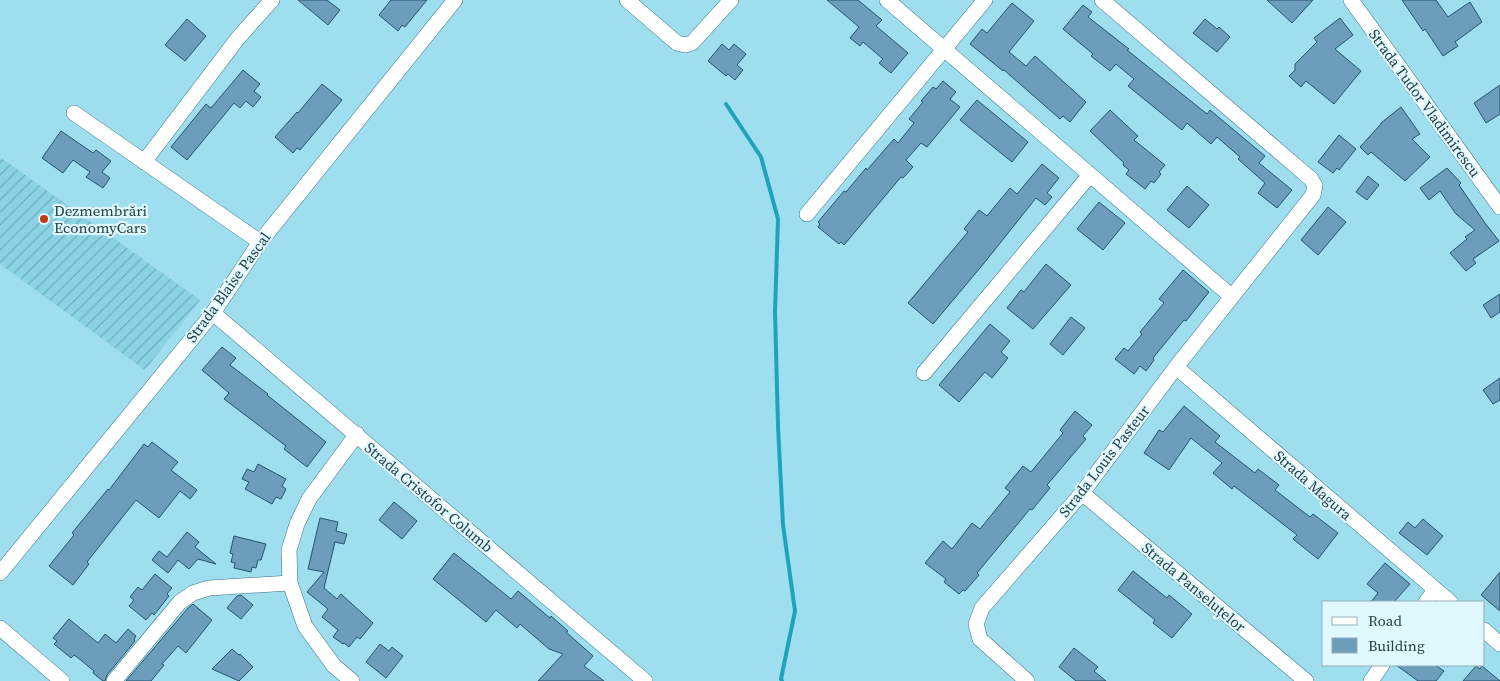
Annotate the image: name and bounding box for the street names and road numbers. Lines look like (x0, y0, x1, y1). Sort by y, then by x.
street label: Strada Tudor Vladimirescu (1364, 25, 1486, 182)
street label: Strada Blaise Pascal (181, 227, 275, 346)
street label: Strada Louis Pasteur (1054, 400, 1155, 521)
street label: Strada Cristofor Columb (360, 437, 498, 557)
street label: Strada Magura (1270, 445, 1357, 525)
street label: Strada Panseluțelor (1138, 537, 1251, 637)

